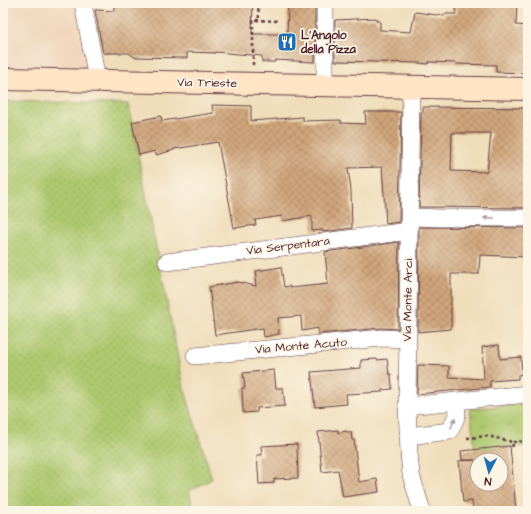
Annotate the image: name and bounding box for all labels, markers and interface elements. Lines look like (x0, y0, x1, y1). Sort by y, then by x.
place label: L'Angolo della Pizza (300, 27, 357, 58)
restaurant icon: L'Angolo della Pizza (276, 31, 298, 53)
street label: Via Trieste (177, 74, 238, 92)
one-way arrow (482, 215, 495, 221)
street label: Via Serpentara (245, 232, 331, 260)
street label: Via Monte Arci (399, 258, 417, 342)
street label: Via Monte Acuto (254, 333, 348, 358)
one-way arrow (451, 417, 457, 429)
north arrow (469, 452, 509, 492)
text: N (484, 474, 492, 489)

